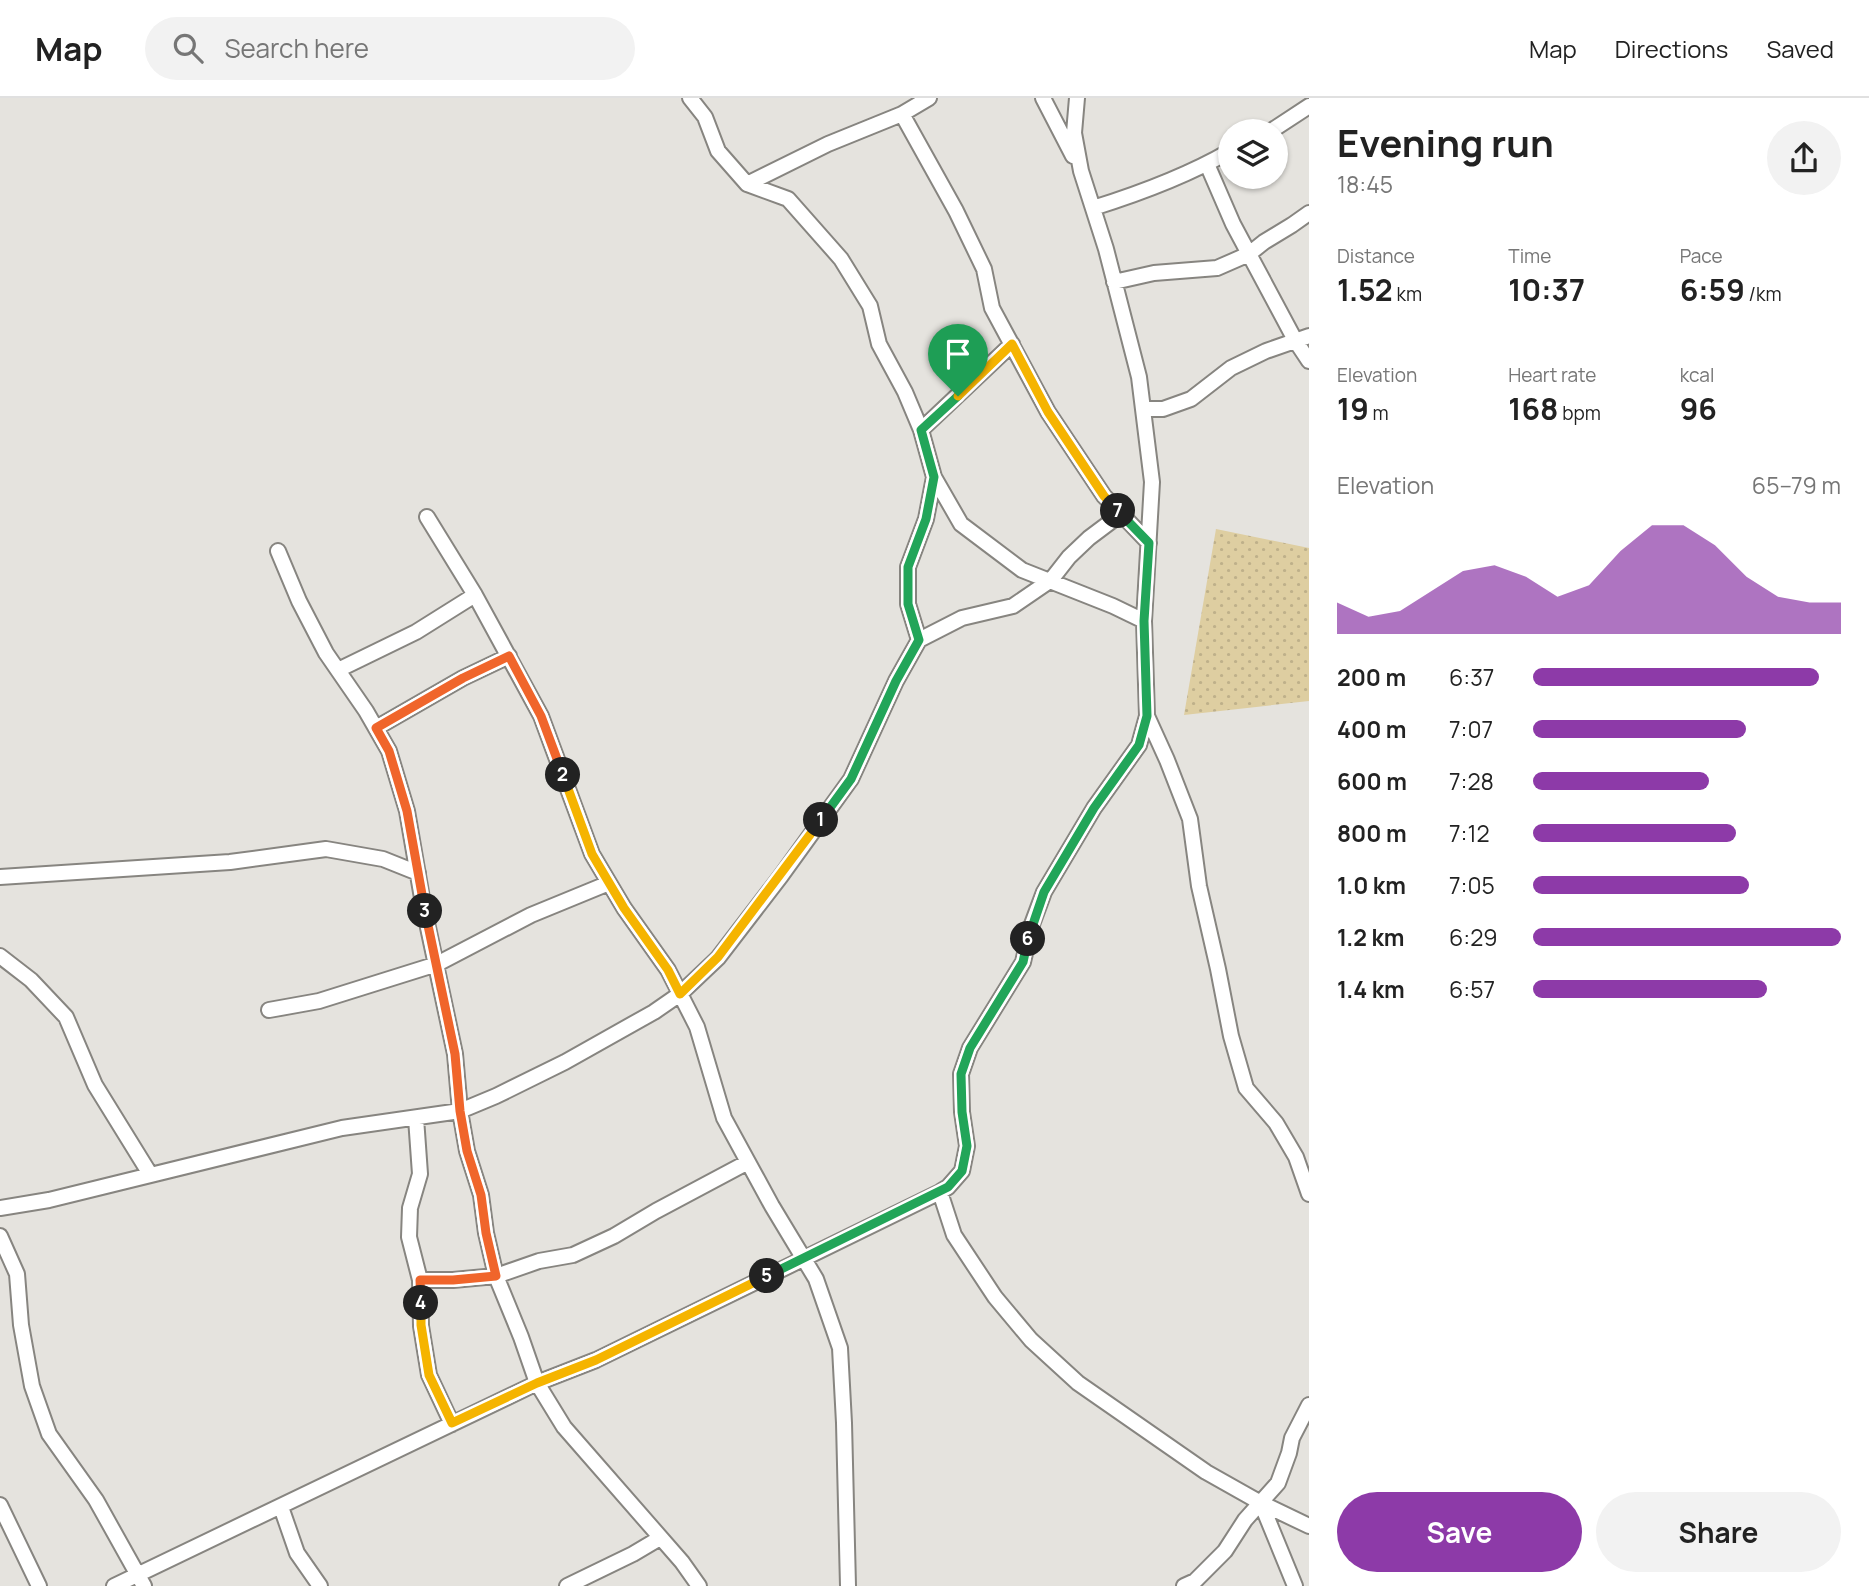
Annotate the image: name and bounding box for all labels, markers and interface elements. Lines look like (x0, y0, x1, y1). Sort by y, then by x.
search box (145, 17, 635, 80)
text: Map (35, 26, 103, 71)
icon: search (169, 29, 207, 67)
text: Search here (225, 30, 369, 66)
text: Map (1529, 32, 1577, 65)
text: Directions (1615, 32, 1728, 65)
text: Saved (1766, 32, 1834, 65)
text: Evening run (1337, 116, 1554, 168)
map controls (1218, 119, 1288, 189)
button: layers (1218, 119, 1288, 189)
button: share (1767, 121, 1841, 195)
text: 18:45 (1337, 168, 1393, 200)
text: Distance (1337, 243, 1415, 269)
text: Time (1508, 243, 1551, 269)
text: Pace (1680, 243, 1723, 269)
text: 1.52 (1337, 269, 1393, 310)
text: 10:37 (1508, 269, 1585, 310)
text: 6:59 (1680, 269, 1745, 310)
text: km (1393, 281, 1422, 307)
text: /km (1745, 281, 1782, 307)
pin (928, 324, 988, 396)
icon: arrive (939, 335, 977, 373)
text: Elevation (1337, 362, 1417, 388)
text: Heart rate (1508, 362, 1596, 388)
text: kcal (1680, 362, 1714, 388)
text: 19 (1337, 388, 1369, 429)
text: 168 (1508, 388, 1559, 429)
text: 96 (1680, 388, 1717, 429)
text: m (1369, 400, 1389, 426)
text: bpm (1559, 400, 1601, 426)
text: Elevation (1337, 469, 1434, 501)
text: 65–79 m (1752, 469, 1841, 501)
pin: 7 (1100, 494, 1136, 528)
text: 7 (1112, 497, 1123, 523)
text: 200 m (1337, 661, 1406, 693)
text: 6:37 (1449, 661, 1494, 693)
text: 400 m (1337, 713, 1407, 745)
text: 7:07 (1449, 713, 1493, 745)
pin: 2 (546, 758, 580, 792)
text: 2 (557, 761, 568, 787)
text: 600 m (1337, 765, 1407, 797)
text: 7:28 (1449, 765, 1494, 797)
pin: 1 (804, 802, 838, 838)
text: 1 (816, 806, 825, 832)
text: 800 m (1337, 817, 1407, 849)
text: 7:12 (1449, 817, 1490, 849)
text: 1.0 km (1337, 869, 1406, 901)
text: 7:05 (1449, 869, 1495, 901)
pin: 3 (408, 894, 442, 928)
text: 3 (419, 897, 430, 923)
text: 1.2 km (1337, 921, 1404, 953)
text: 6:29 (1449, 921, 1498, 953)
pin: 6 (1010, 922, 1046, 956)
text: 6 (1022, 925, 1033, 951)
text: 1.4 km (1337, 973, 1405, 1005)
text: 6:57 (1449, 973, 1495, 1005)
pin: 5 (750, 1258, 784, 1294)
text: 5 (761, 1262, 772, 1288)
pin: 4 (404, 1286, 438, 1320)
text: 4 (415, 1289, 426, 1315)
button: Save (1337, 1492, 1582, 1572)
button: Share (1596, 1492, 1841, 1572)

